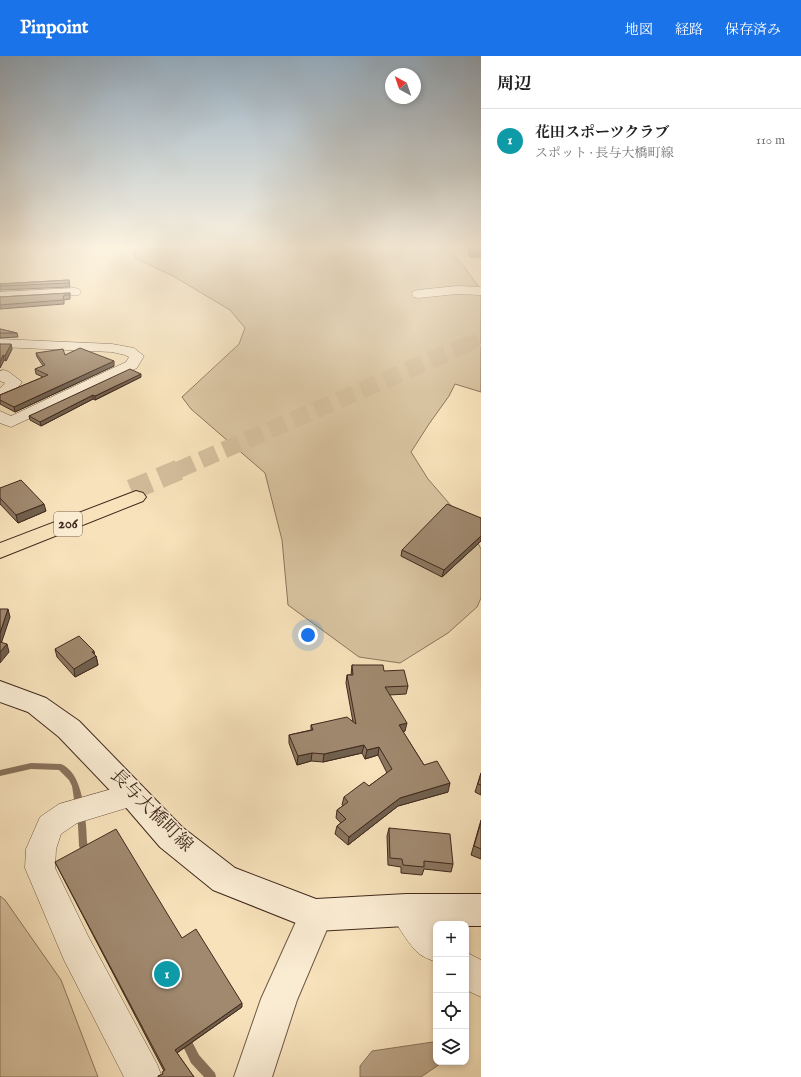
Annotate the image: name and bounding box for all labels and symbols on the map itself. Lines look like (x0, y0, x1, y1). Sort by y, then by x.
north arrow (385, 68, 421, 104)
road number: 206 (54, 512, 82, 536)
your location (298, 625, 318, 645)
street label: 長与大橋町線 (105, 765, 197, 857)
pin: 1 (154, 959, 180, 989)

